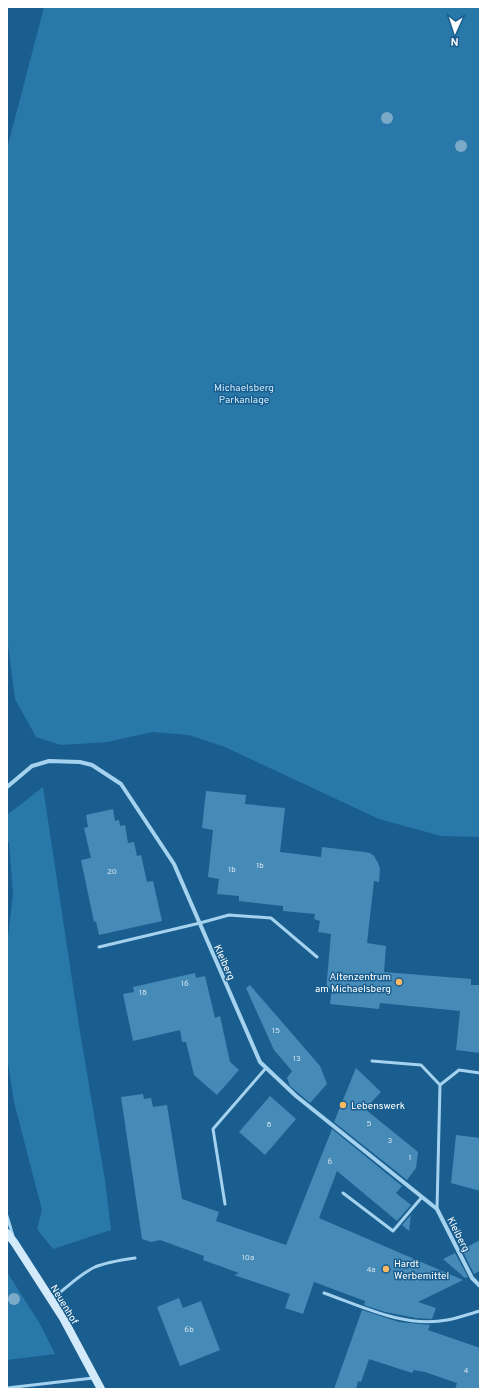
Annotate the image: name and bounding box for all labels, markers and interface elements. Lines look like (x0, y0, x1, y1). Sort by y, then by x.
north arrow (435, 12, 475, 52)
text: N (450, 34, 459, 48)
park label: Michaelsberg Parkanlage (214, 382, 274, 407)
house number: 1b (256, 861, 264, 871)
house number: 1b (228, 865, 236, 875)
house number: 20 (107, 867, 117, 877)
street label: Kleiberg (210, 943, 237, 982)
place label: Altenzentrum am Michaelsberg (315, 971, 391, 996)
marker: Altenzentrum am Michaelsberg (394, 977, 404, 987)
house number: 16 (181, 979, 189, 989)
house number: 18 (139, 988, 147, 998)
house number: 15 (272, 1026, 280, 1036)
house number: 13 (293, 1054, 301, 1064)
marker: Lebenswerk (338, 1100, 348, 1110)
place label: Lebenswerk (351, 1100, 405, 1113)
house number: 5 (367, 1119, 372, 1129)
house number: 8 (267, 1120, 272, 1130)
house number: 3 (388, 1136, 393, 1146)
house number: 1 (409, 1153, 411, 1163)
house number: 6 (328, 1157, 333, 1167)
street label: Kleiberg (443, 1215, 472, 1254)
house number: 10a (242, 1253, 254, 1263)
place label: Hardt Werbemittel (394, 1258, 449, 1283)
marker: Hardt Werbemittel (381, 1264, 391, 1274)
house number: 4a (366, 1265, 376, 1275)
street label: Neuenhof (47, 1283, 81, 1327)
house number: 6b (184, 1325, 194, 1335)
house number: 4 (464, 1366, 469, 1376)

